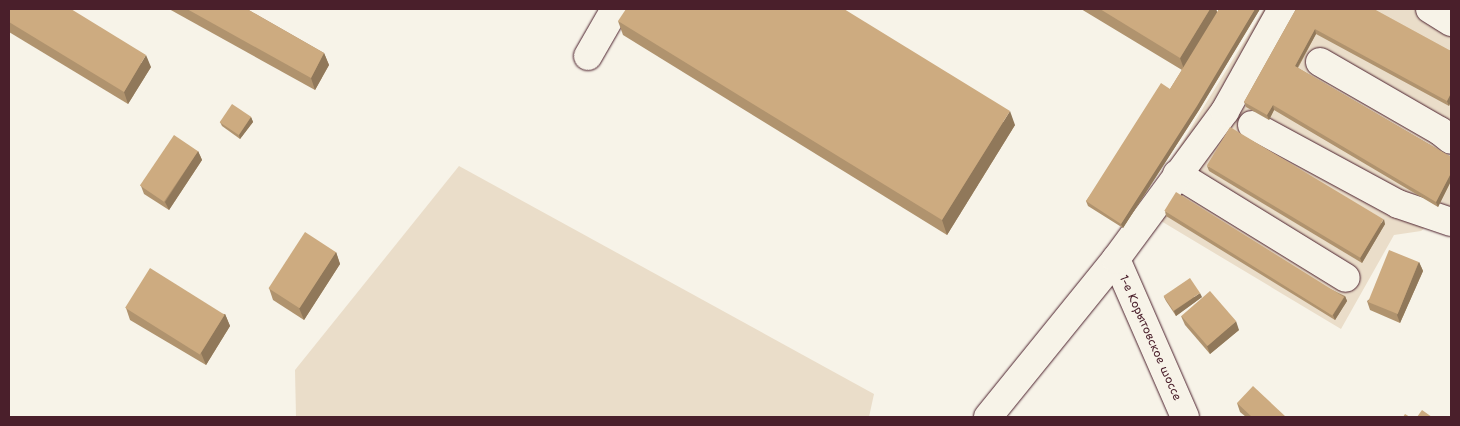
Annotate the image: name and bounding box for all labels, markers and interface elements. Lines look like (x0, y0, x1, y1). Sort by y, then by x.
street label: 1-е Корытовское шоссе (1116, 273, 1184, 403)

